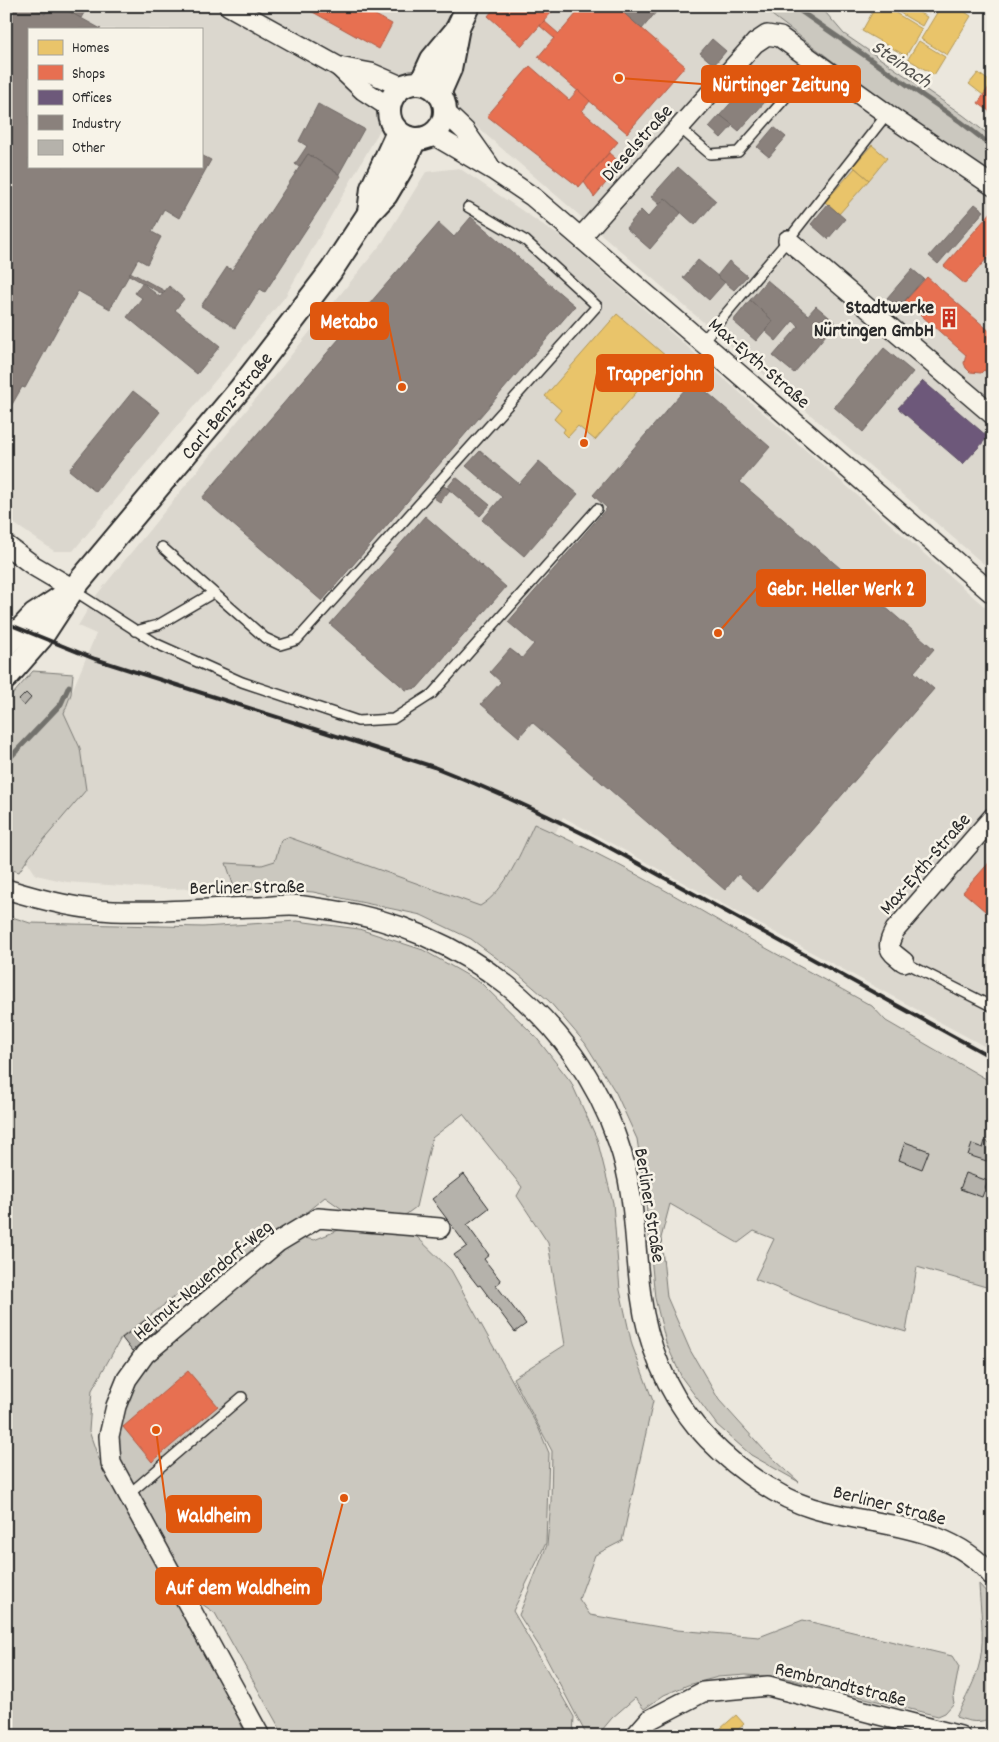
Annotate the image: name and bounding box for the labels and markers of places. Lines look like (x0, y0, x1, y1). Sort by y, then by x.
callout: Nürtinger Zeitung (702, 66, 860, 102)
place label: Stadtwerke Nürtingen GmbH (814, 295, 934, 346)
callout: Metabo (311, 303, 388, 339)
building icon: Stadtwerke Nürtingen GmbH (938, 307, 960, 329)
callout: Trapperjohn (597, 355, 713, 391)
callout: Gebr. Heller Werk 2 (757, 570, 925, 606)
callout: Waldheim (167, 1496, 261, 1532)
callout: Auf dem Waldheim (156, 1568, 321, 1604)

